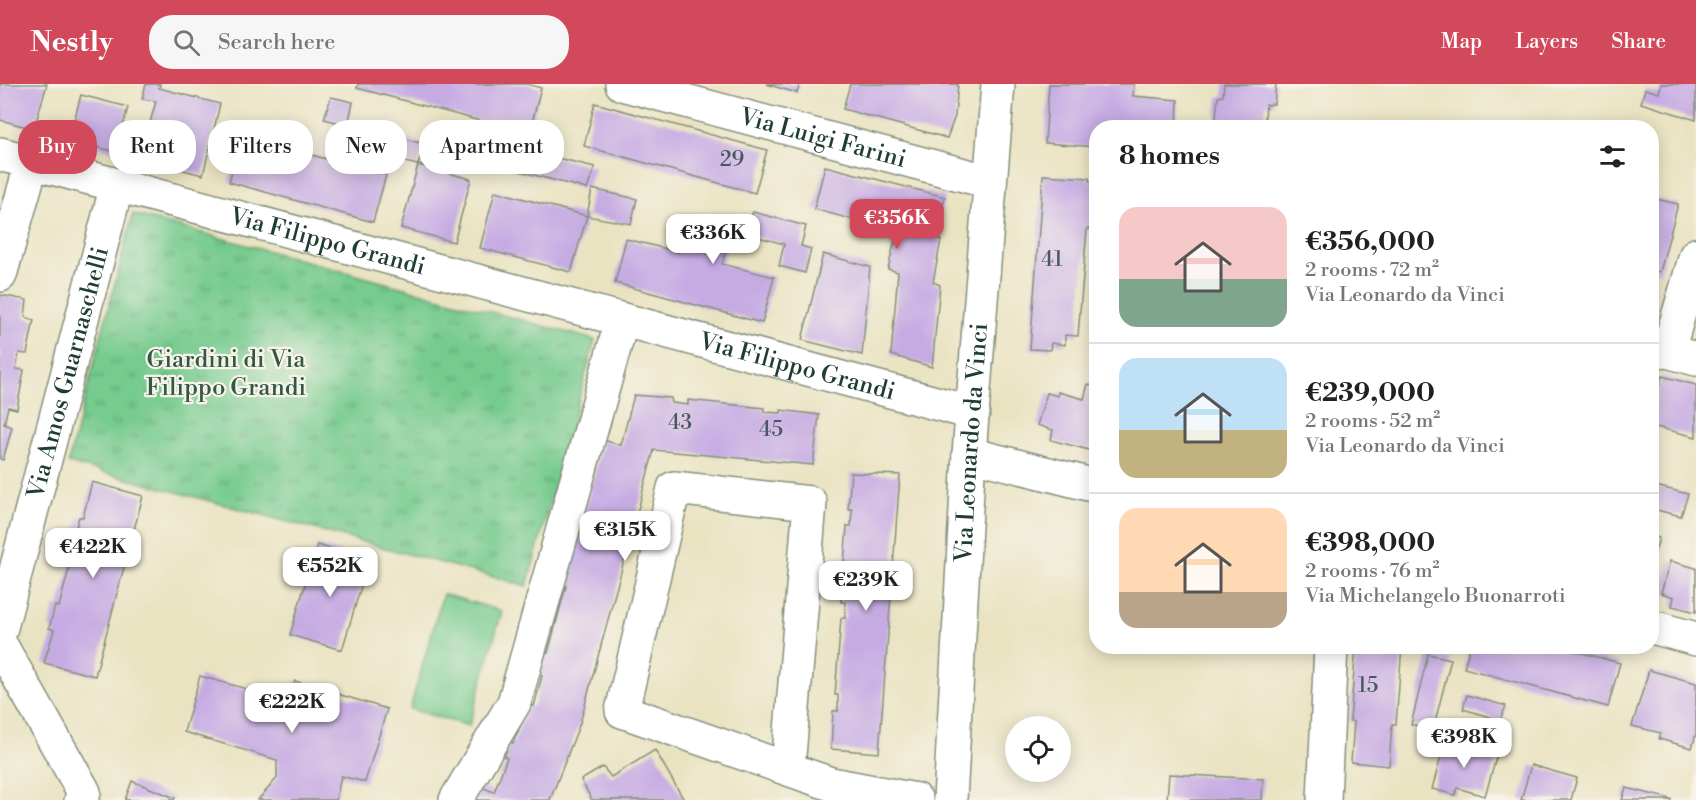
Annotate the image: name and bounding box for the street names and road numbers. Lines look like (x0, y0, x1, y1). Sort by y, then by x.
street label: Via Luigi Farini (735, 102, 909, 175)
street label: Via Filippo Grandi (225, 201, 429, 283)
street label: Via Amos Guarnaschelli (21, 244, 116, 503)
street label: Via Leonardo da Vinci (949, 322, 995, 564)
street label: Via Filippo Grandi (695, 327, 898, 408)

